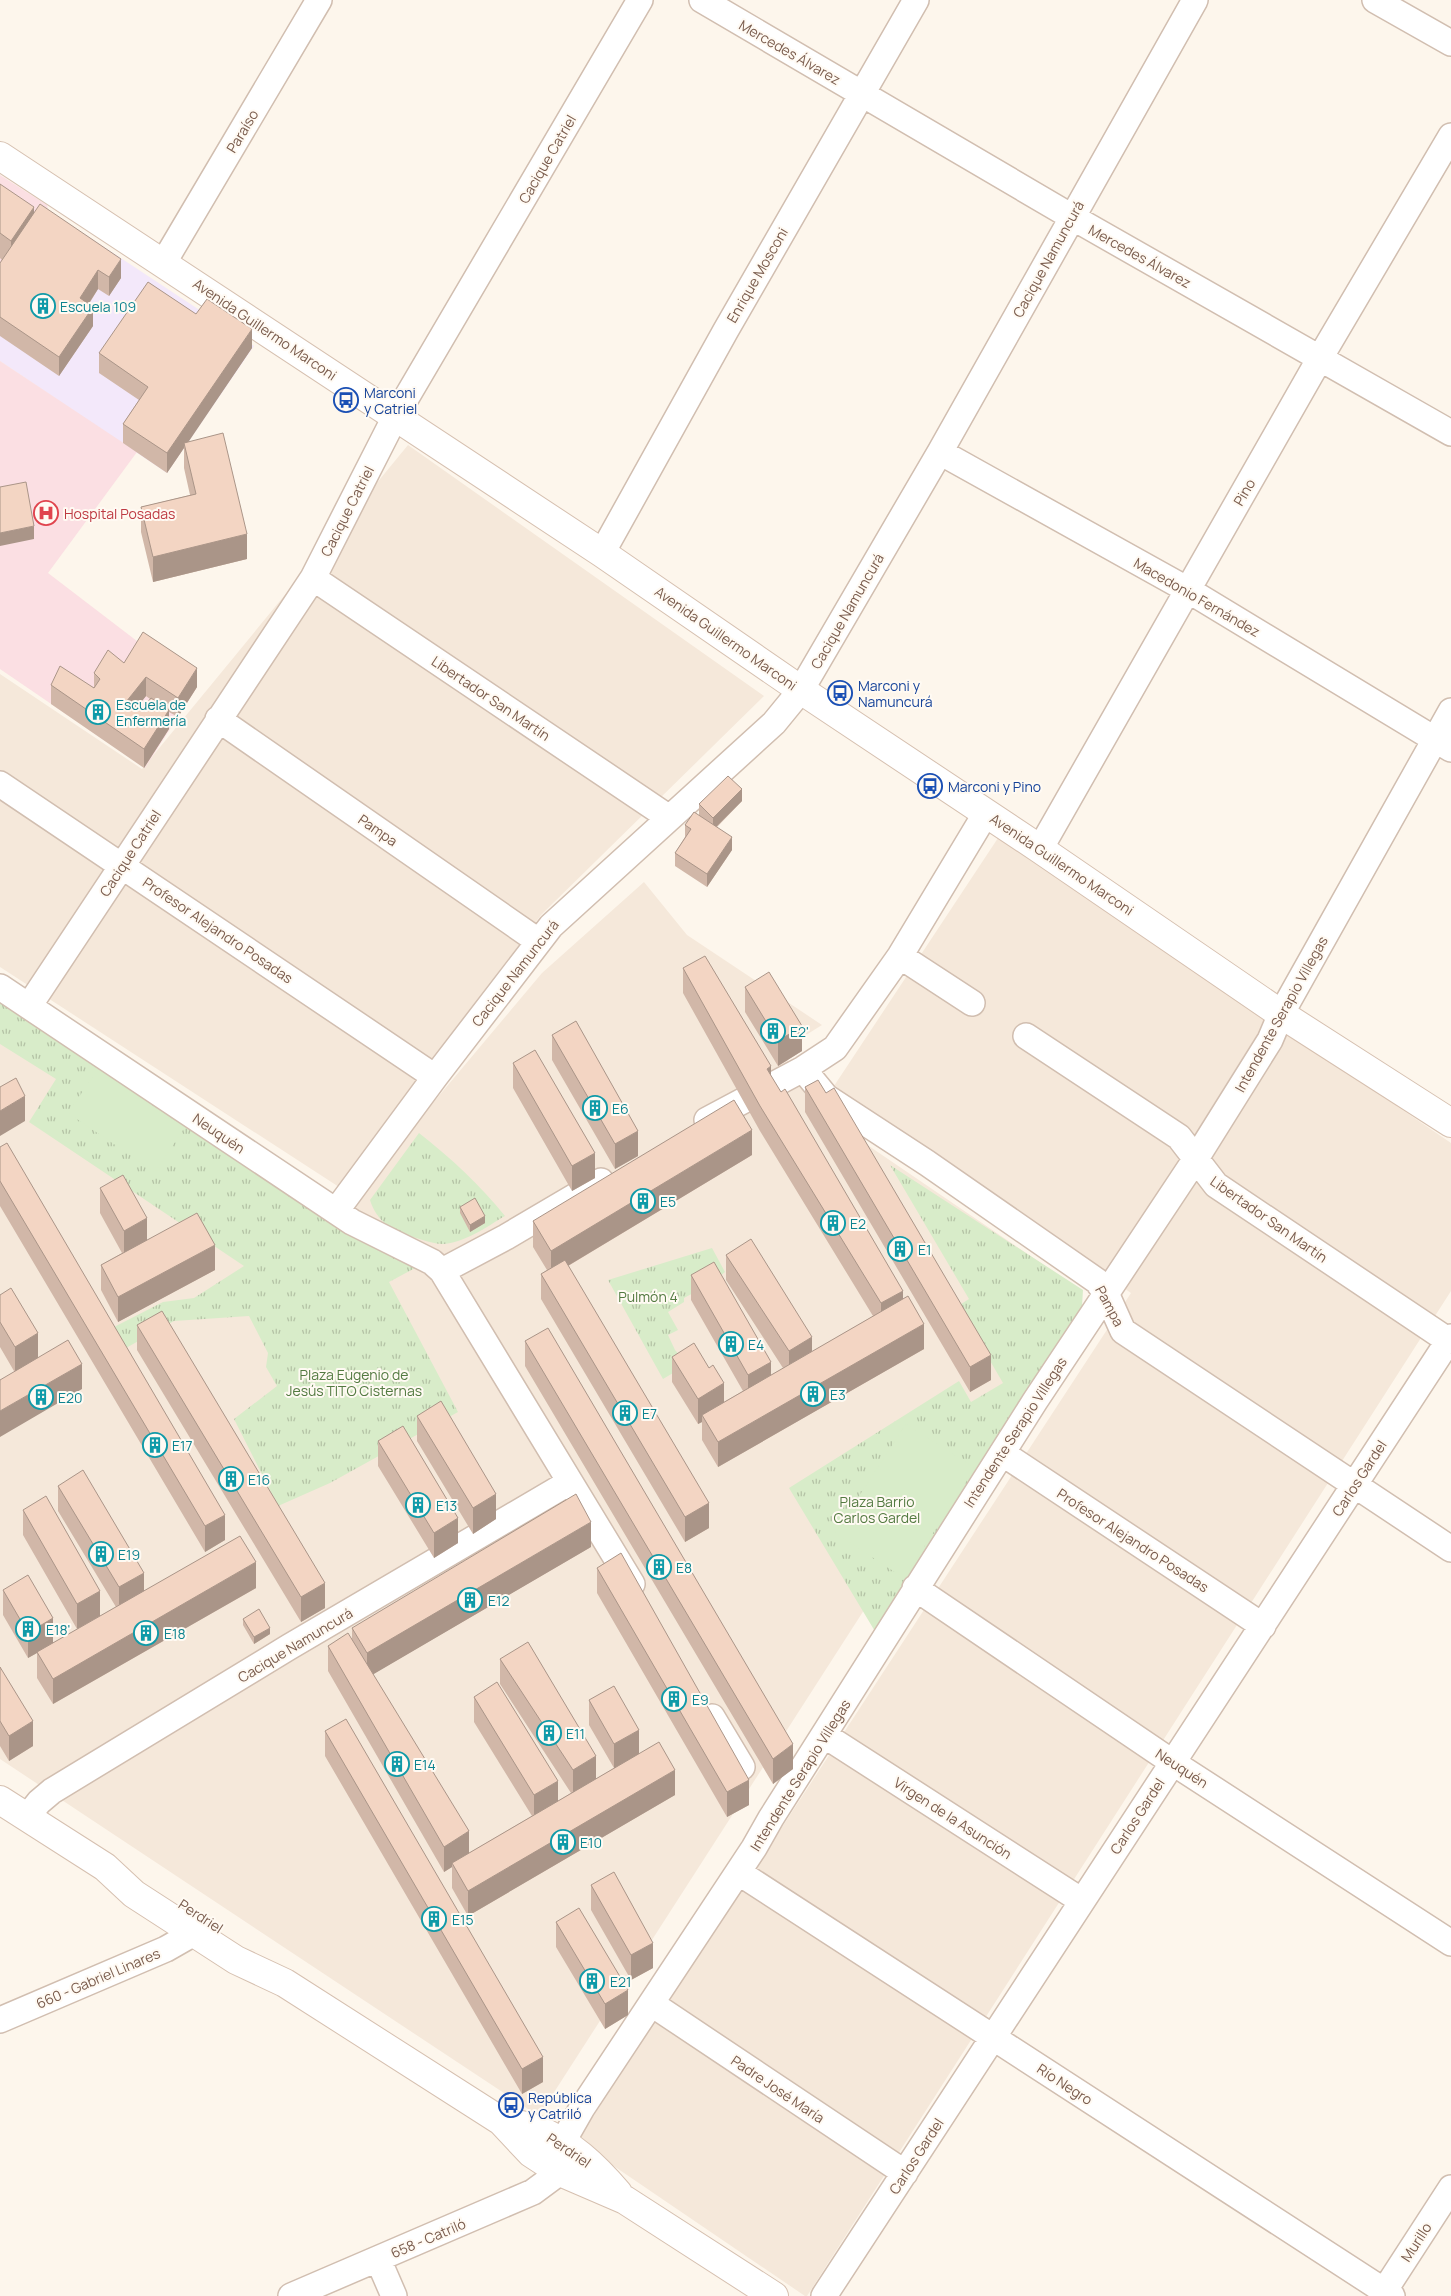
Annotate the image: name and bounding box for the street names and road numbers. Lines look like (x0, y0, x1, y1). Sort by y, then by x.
street label: Mercedes Álvarez (736, 15, 844, 89)
street label: Paraíso (222, 106, 262, 156)
street label: Cacique Catriel (514, 111, 580, 207)
street label: Cacique Namuncurá (1008, 197, 1088, 321)
street label: Mercedes Álvarez (1085, 220, 1195, 292)
street label: Enrique Mosconi (722, 224, 792, 326)
street label: Avenida Guillermo Marconi (189, 274, 341, 384)
street label: Cacique Catriel (316, 462, 378, 560)
street label: Pino (1229, 475, 1259, 509)
street label: Cacique Namuncurá (806, 550, 888, 672)
street label: Macedonio Fernández (1130, 553, 1264, 641)
street label: Avenida Guillermo Marconi (651, 582, 801, 694)
street label: Libertador San Martín (428, 651, 554, 745)
street label: Cacique Catriel (95, 806, 165, 900)
street label: Avenida Guillermo Marconi (986, 809, 1138, 919)
street label: Pampa (355, 810, 401, 850)
street label: Profesor Alejandro Posadas (139, 873, 297, 987)
street label: Cacique Namuncurá (467, 916, 563, 1030)
street label: Intendente Serapio Villegas (1230, 933, 1332, 1095)
street label: Neuquén (189, 1109, 249, 1157)
street label: Libertador San Martín (1207, 1171, 1331, 1267)
street label: Pampa (1091, 1282, 1129, 1330)
street label: Intendente Serapio Villegas (959, 1353, 1071, 1511)
street label: Carlos Gardel (1327, 1436, 1391, 1520)
street label: Profesor Alejandro Posadas (1053, 1484, 1213, 1596)
street label: Cacique Namuncurá (234, 1603, 356, 1687)
street label: Intendente Serapio Villegas (745, 1695, 855, 1855)
street label: Neuquén (1152, 1744, 1212, 1792)
street label: Virgen de la Asunción (890, 1773, 1016, 1863)
street label: Carlos Gardel (1105, 1774, 1169, 1858)
street label: Perdriel (175, 1895, 227, 1937)
street label: 660 - Gabriel Linares (33, 1943, 163, 2013)
street label: Padre José María (728, 2051, 828, 2127)
street label: Río Negro (1034, 2059, 1096, 2109)
street label: Carlos Gardel (884, 2114, 948, 2198)
street label: Perdriel (543, 2128, 595, 2172)
street label: 658 - Catriló (388, 2214, 468, 2262)
street label: Murillo (1396, 2219, 1436, 2265)

